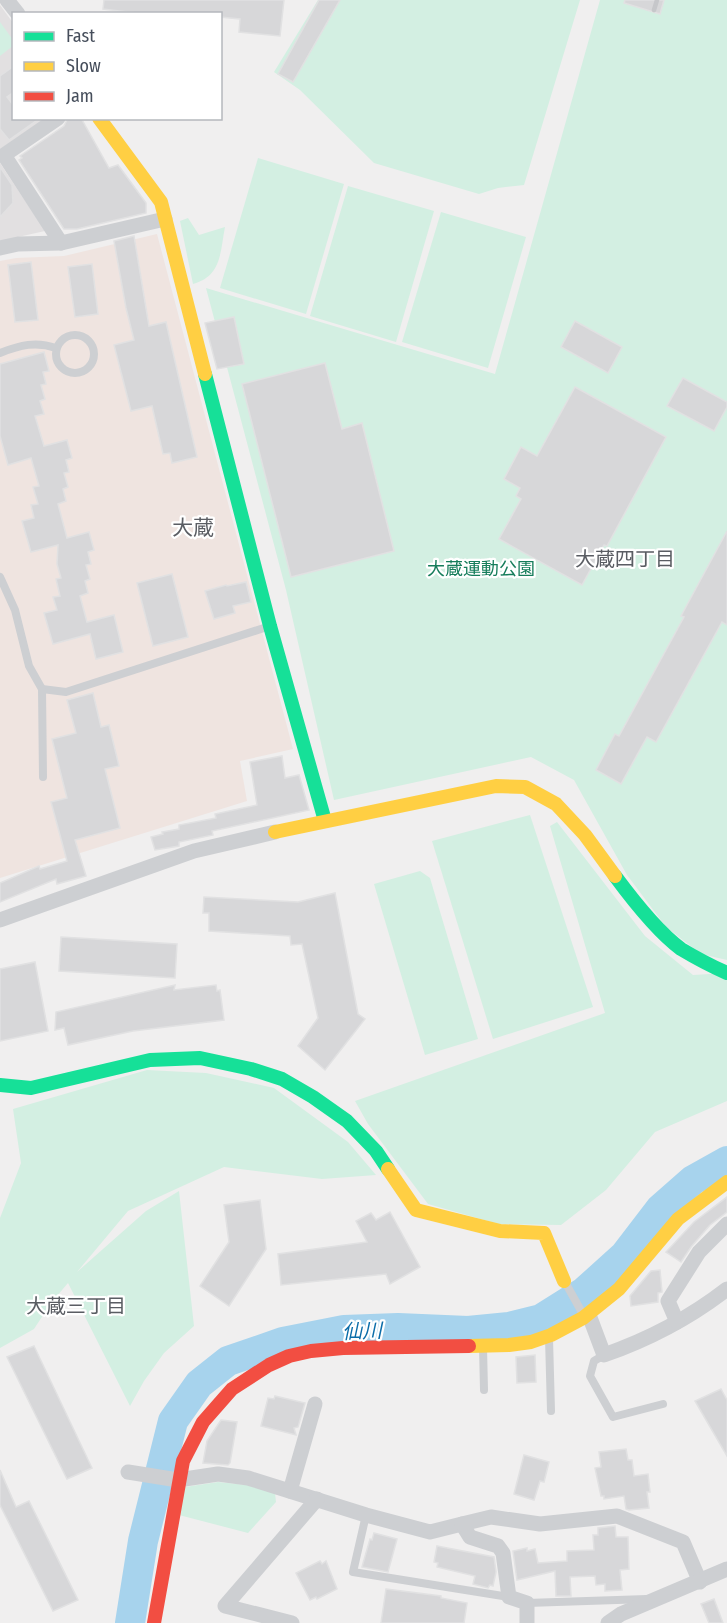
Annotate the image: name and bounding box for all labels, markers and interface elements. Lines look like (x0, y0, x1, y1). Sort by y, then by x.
legend (12, 12, 222, 120)
text: Fast (66, 25, 95, 47)
text: Slow (66, 55, 101, 77)
text: Jam (66, 85, 94, 107)
district label: 大蔵 (172, 515, 214, 541)
district label: 大蔵四丁目 (575, 547, 675, 571)
park label: 大蔵運動公園 (427, 558, 535, 580)
district label: 大蔵三丁目 (26, 1294, 126, 1318)
water label: 仙川 (342, 1318, 384, 1344)

